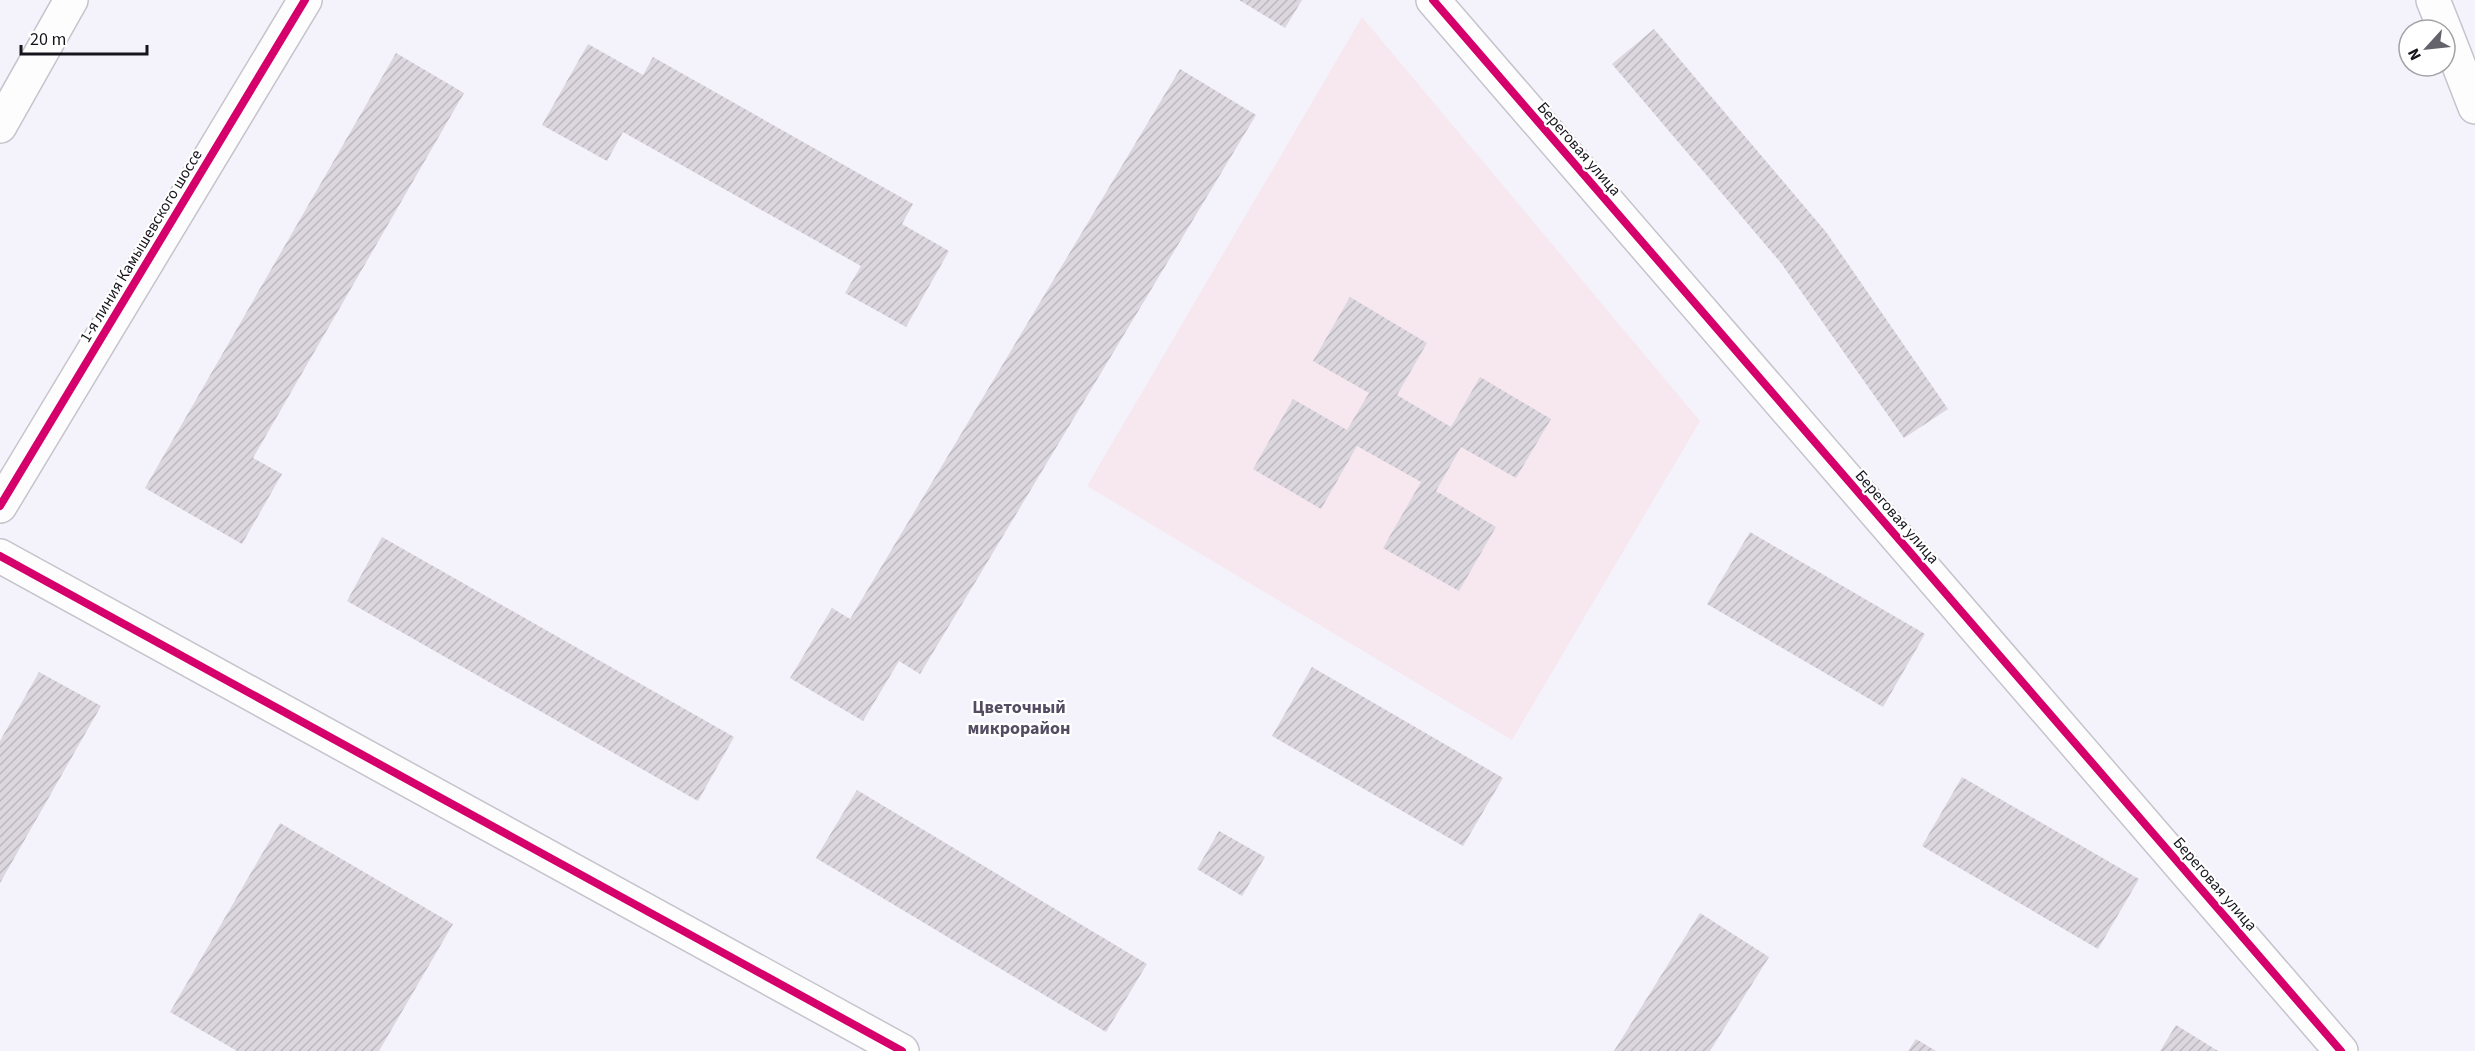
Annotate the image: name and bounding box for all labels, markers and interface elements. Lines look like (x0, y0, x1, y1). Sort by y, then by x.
scale bar (21, 18, 147, 56)
north arrow (2397, 18, 2457, 78)
text: 20 m (30, 27, 66, 52)
text: N (2402, 45, 2427, 64)
street label: Береговая улица (1532, 97, 1626, 201)
street label: 1-я линия Камышевского шоссе (75, 145, 207, 347)
street label: Береговая улица (1850, 465, 1944, 569)
district label: Цветочный микрорайон (967, 695, 1071, 741)
street label: Береговая улица (2168, 832, 2262, 936)

